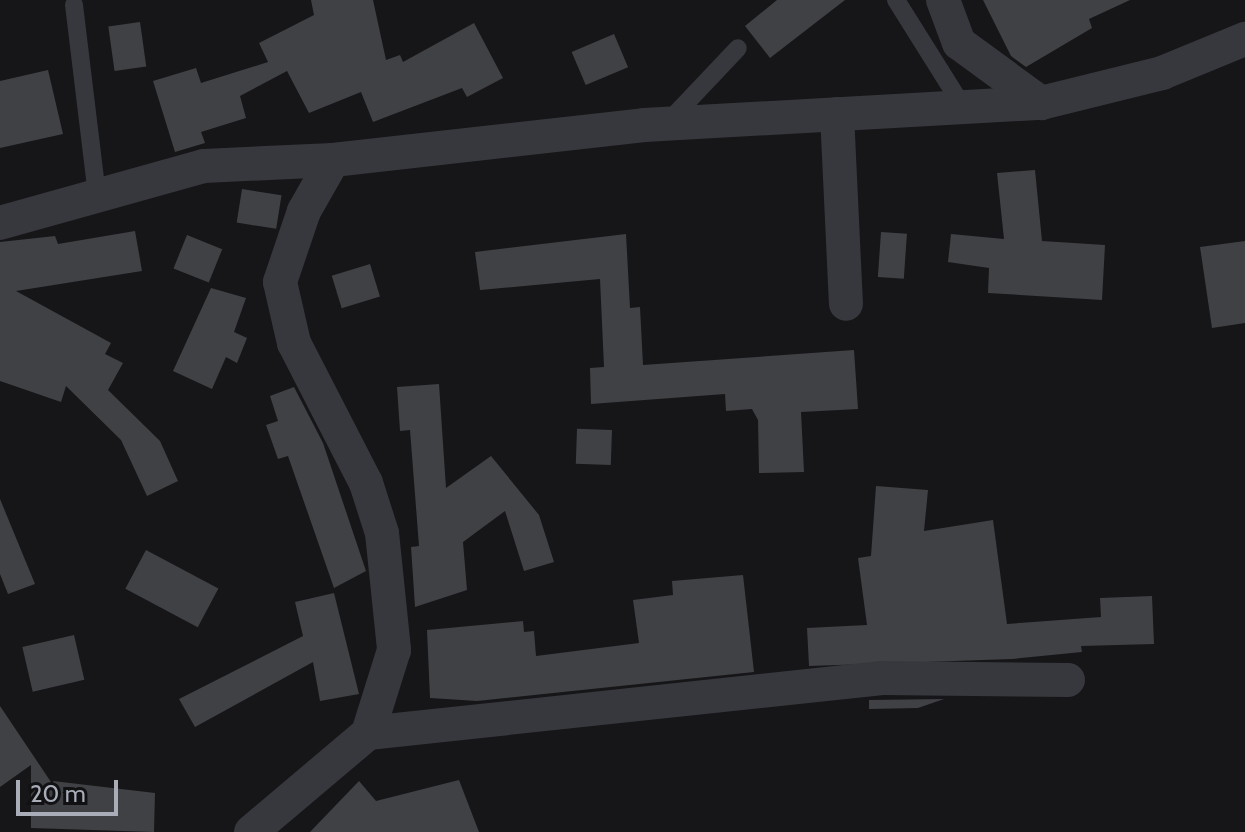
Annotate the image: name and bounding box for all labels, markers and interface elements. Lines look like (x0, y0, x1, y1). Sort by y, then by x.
scale bar (20, 764, 122, 814)
text: 20 m (30, 779, 86, 808)

